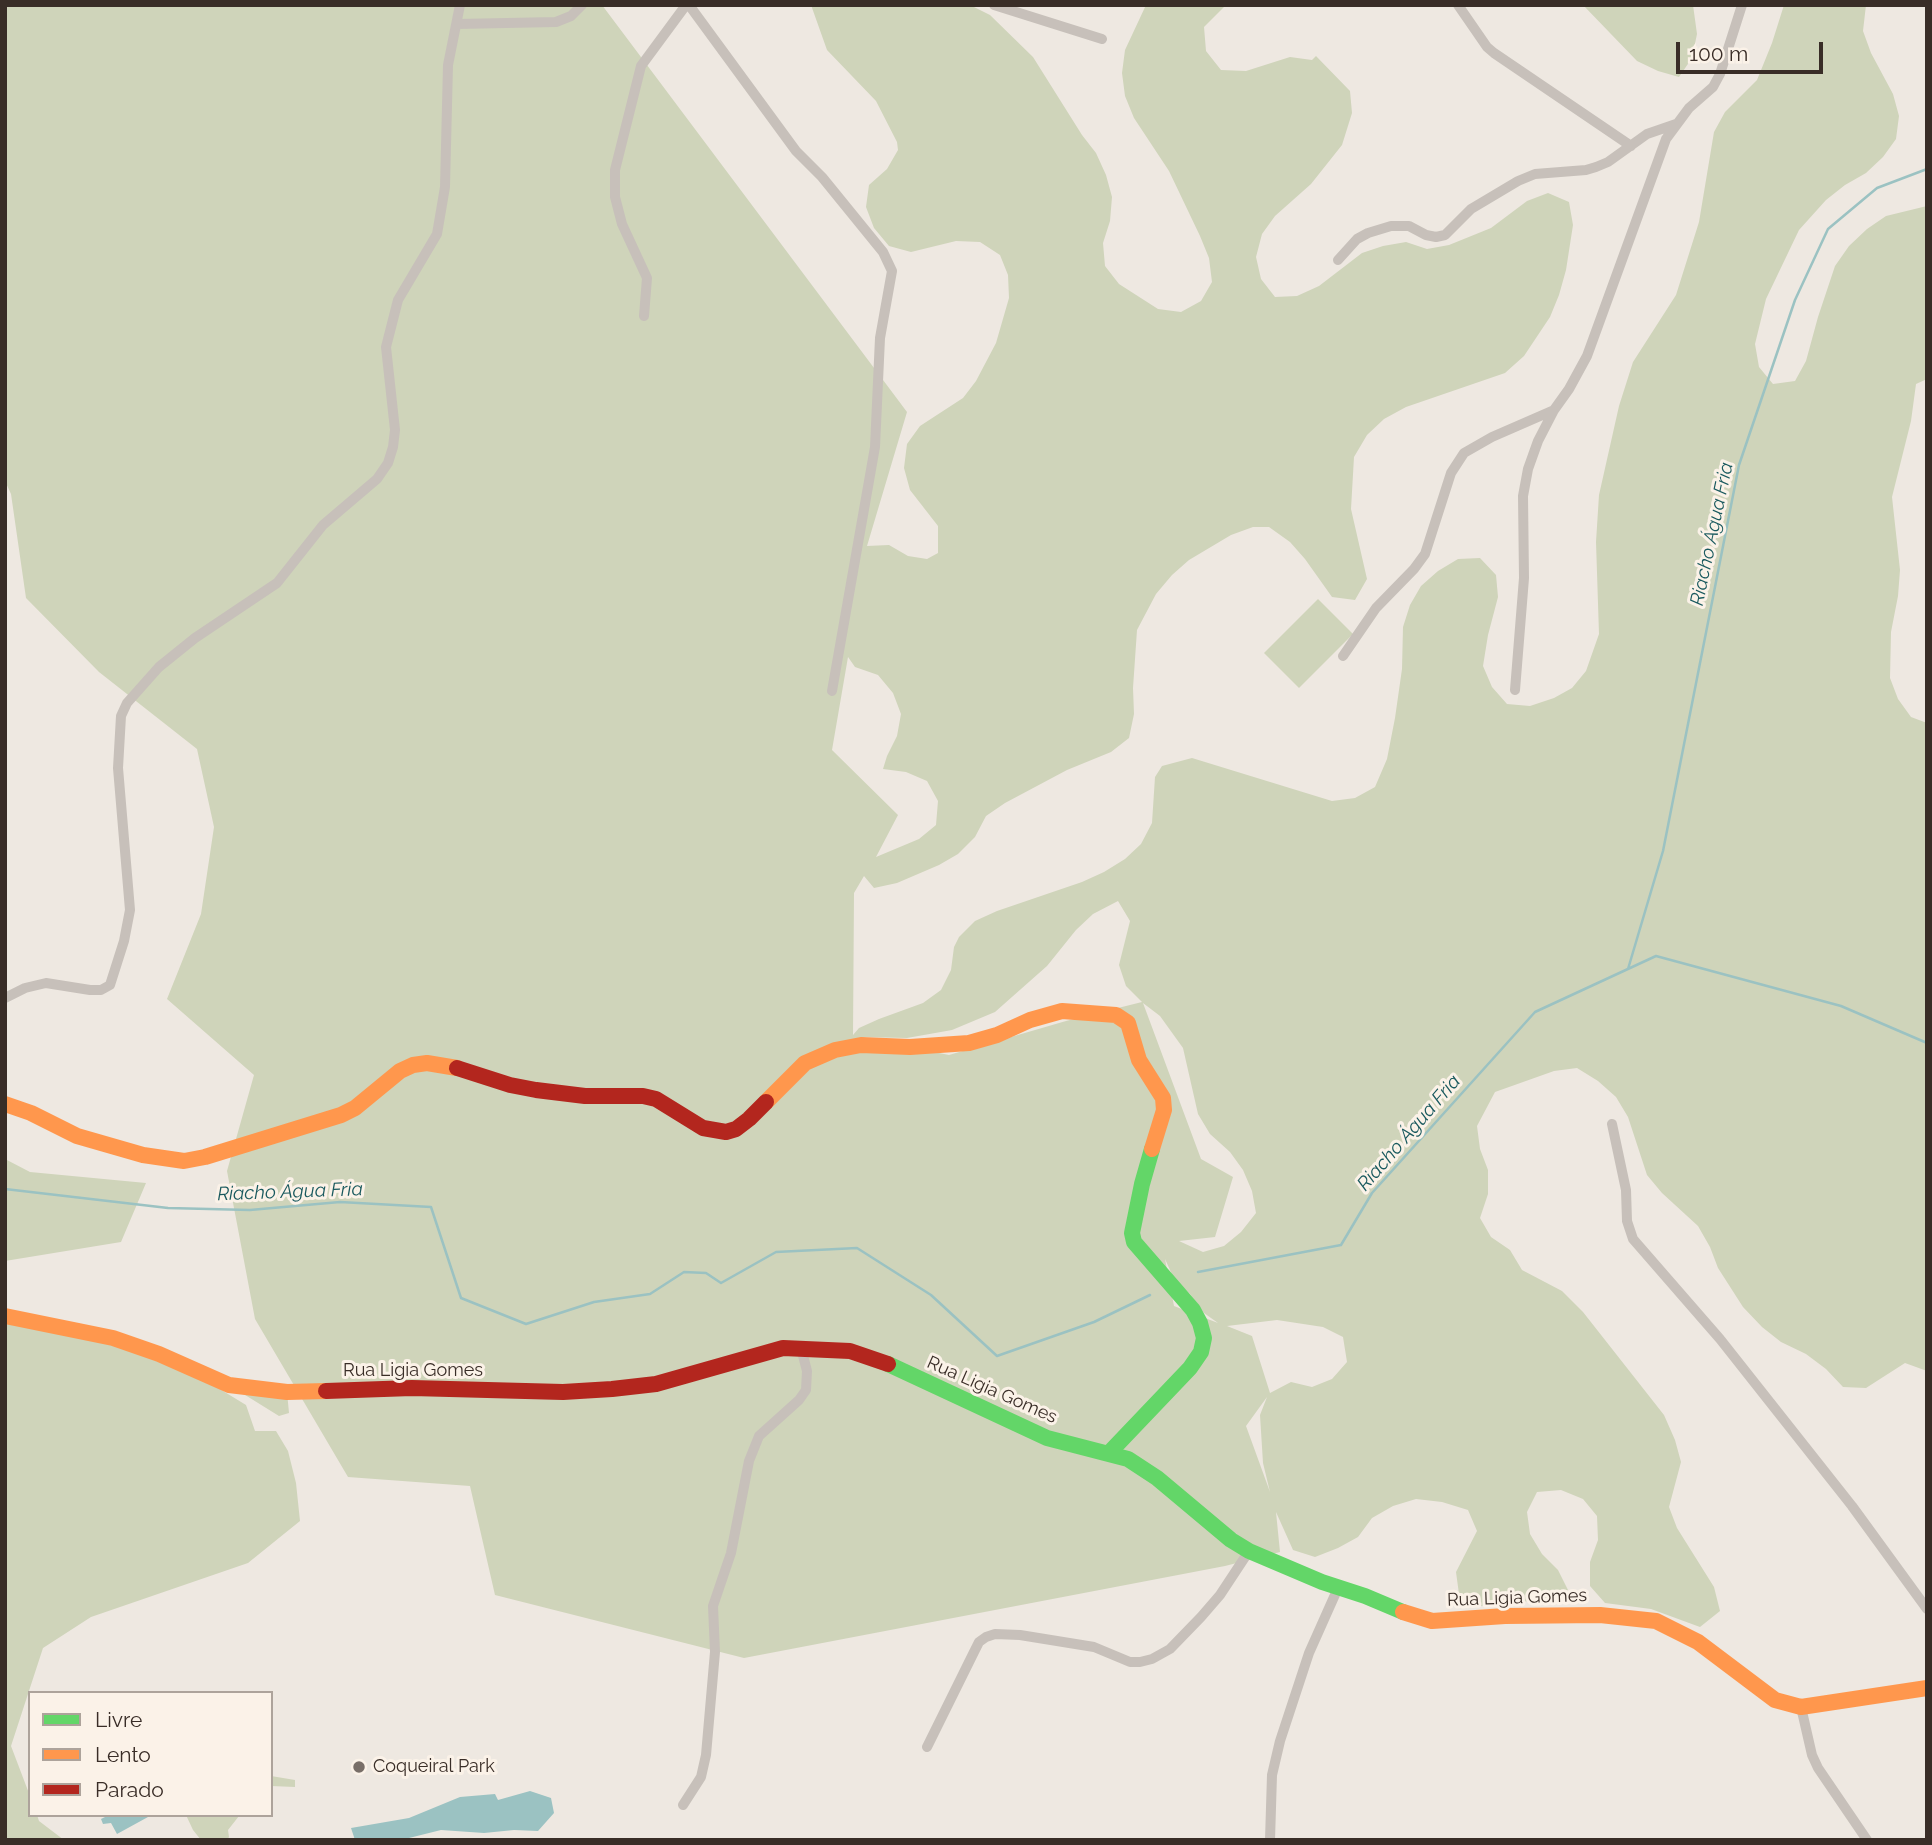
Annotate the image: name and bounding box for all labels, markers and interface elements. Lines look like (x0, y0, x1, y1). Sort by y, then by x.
scale bar (1680, 28, 1827, 72)
text: 100 m (1689, 41, 1748, 66)
water label: Riacho Água Fria (1686, 460, 1738, 608)
water label: Riacho Água Fria (1353, 1071, 1465, 1195)
water label: Riacho Água Fria (217, 1178, 363, 1206)
street label: Rua Ligia Gomes (924, 1352, 1060, 1428)
street label: Rua Ligia Gomes (343, 1360, 483, 1382)
street label: Rua Ligia Gomes (1447, 1585, 1587, 1611)
legend (28, 1691, 273, 1817)
text: Livre (95, 1707, 142, 1732)
text: Lento (95, 1742, 151, 1767)
place label: Coqueiral Park (373, 1756, 495, 1778)
marker: Coqueiral Park (351, 1759, 367, 1775)
text: Parado (95, 1777, 164, 1802)

